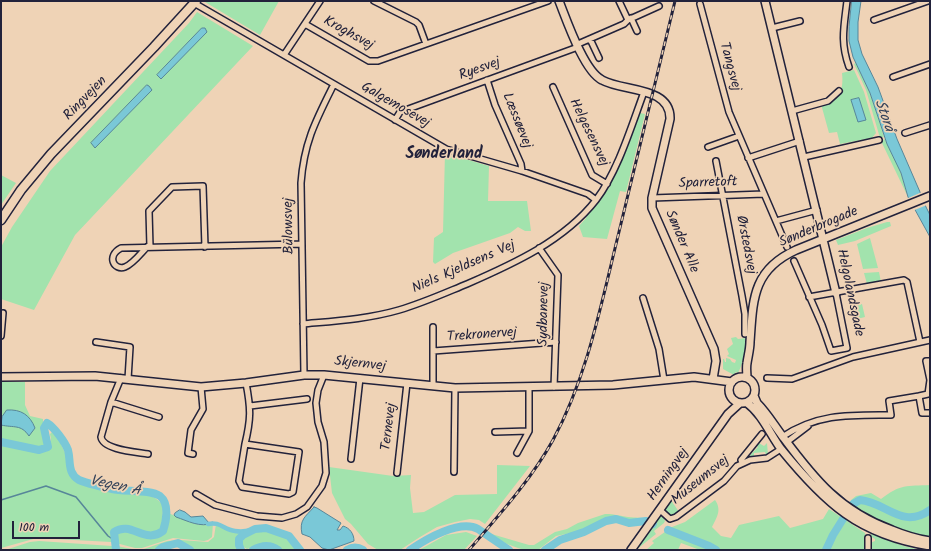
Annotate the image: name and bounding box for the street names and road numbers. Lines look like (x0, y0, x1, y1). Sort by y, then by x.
street label: Kroghsvej (320, 13, 376, 55)
street label: Tangsvej (714, 41, 744, 93)
street label: Ryesvej (457, 55, 503, 85)
street label: Ringvejen (61, 73, 111, 125)
street label: Galgemosevej (357, 79, 433, 133)
street label: Læssøevej (497, 91, 535, 151)
street label: Helgesensvej (564, 96, 612, 170)
street label: Sparretoft (678, 175, 738, 193)
street label: Bülowsvej (281, 198, 299, 254)
street label: Sønderbrogade (777, 204, 861, 252)
street label: Sønder Alle (660, 208, 702, 276)
street label: Ørstedsvej (731, 214, 759, 276)
street label: Niels Kjeldsens Vej (410, 238, 518, 298)
street label: Helgolandsgade (832, 248, 866, 338)
street label: Sydbanevej (536, 282, 554, 346)
street label: Trekronervej (446, 325, 518, 347)
street label: Skjernvej (333, 354, 387, 376)
street label: Ternevej (379, 402, 401, 452)
street label: Herningvej (645, 445, 693, 505)
street label: Museumsvej (669, 453, 733, 509)

